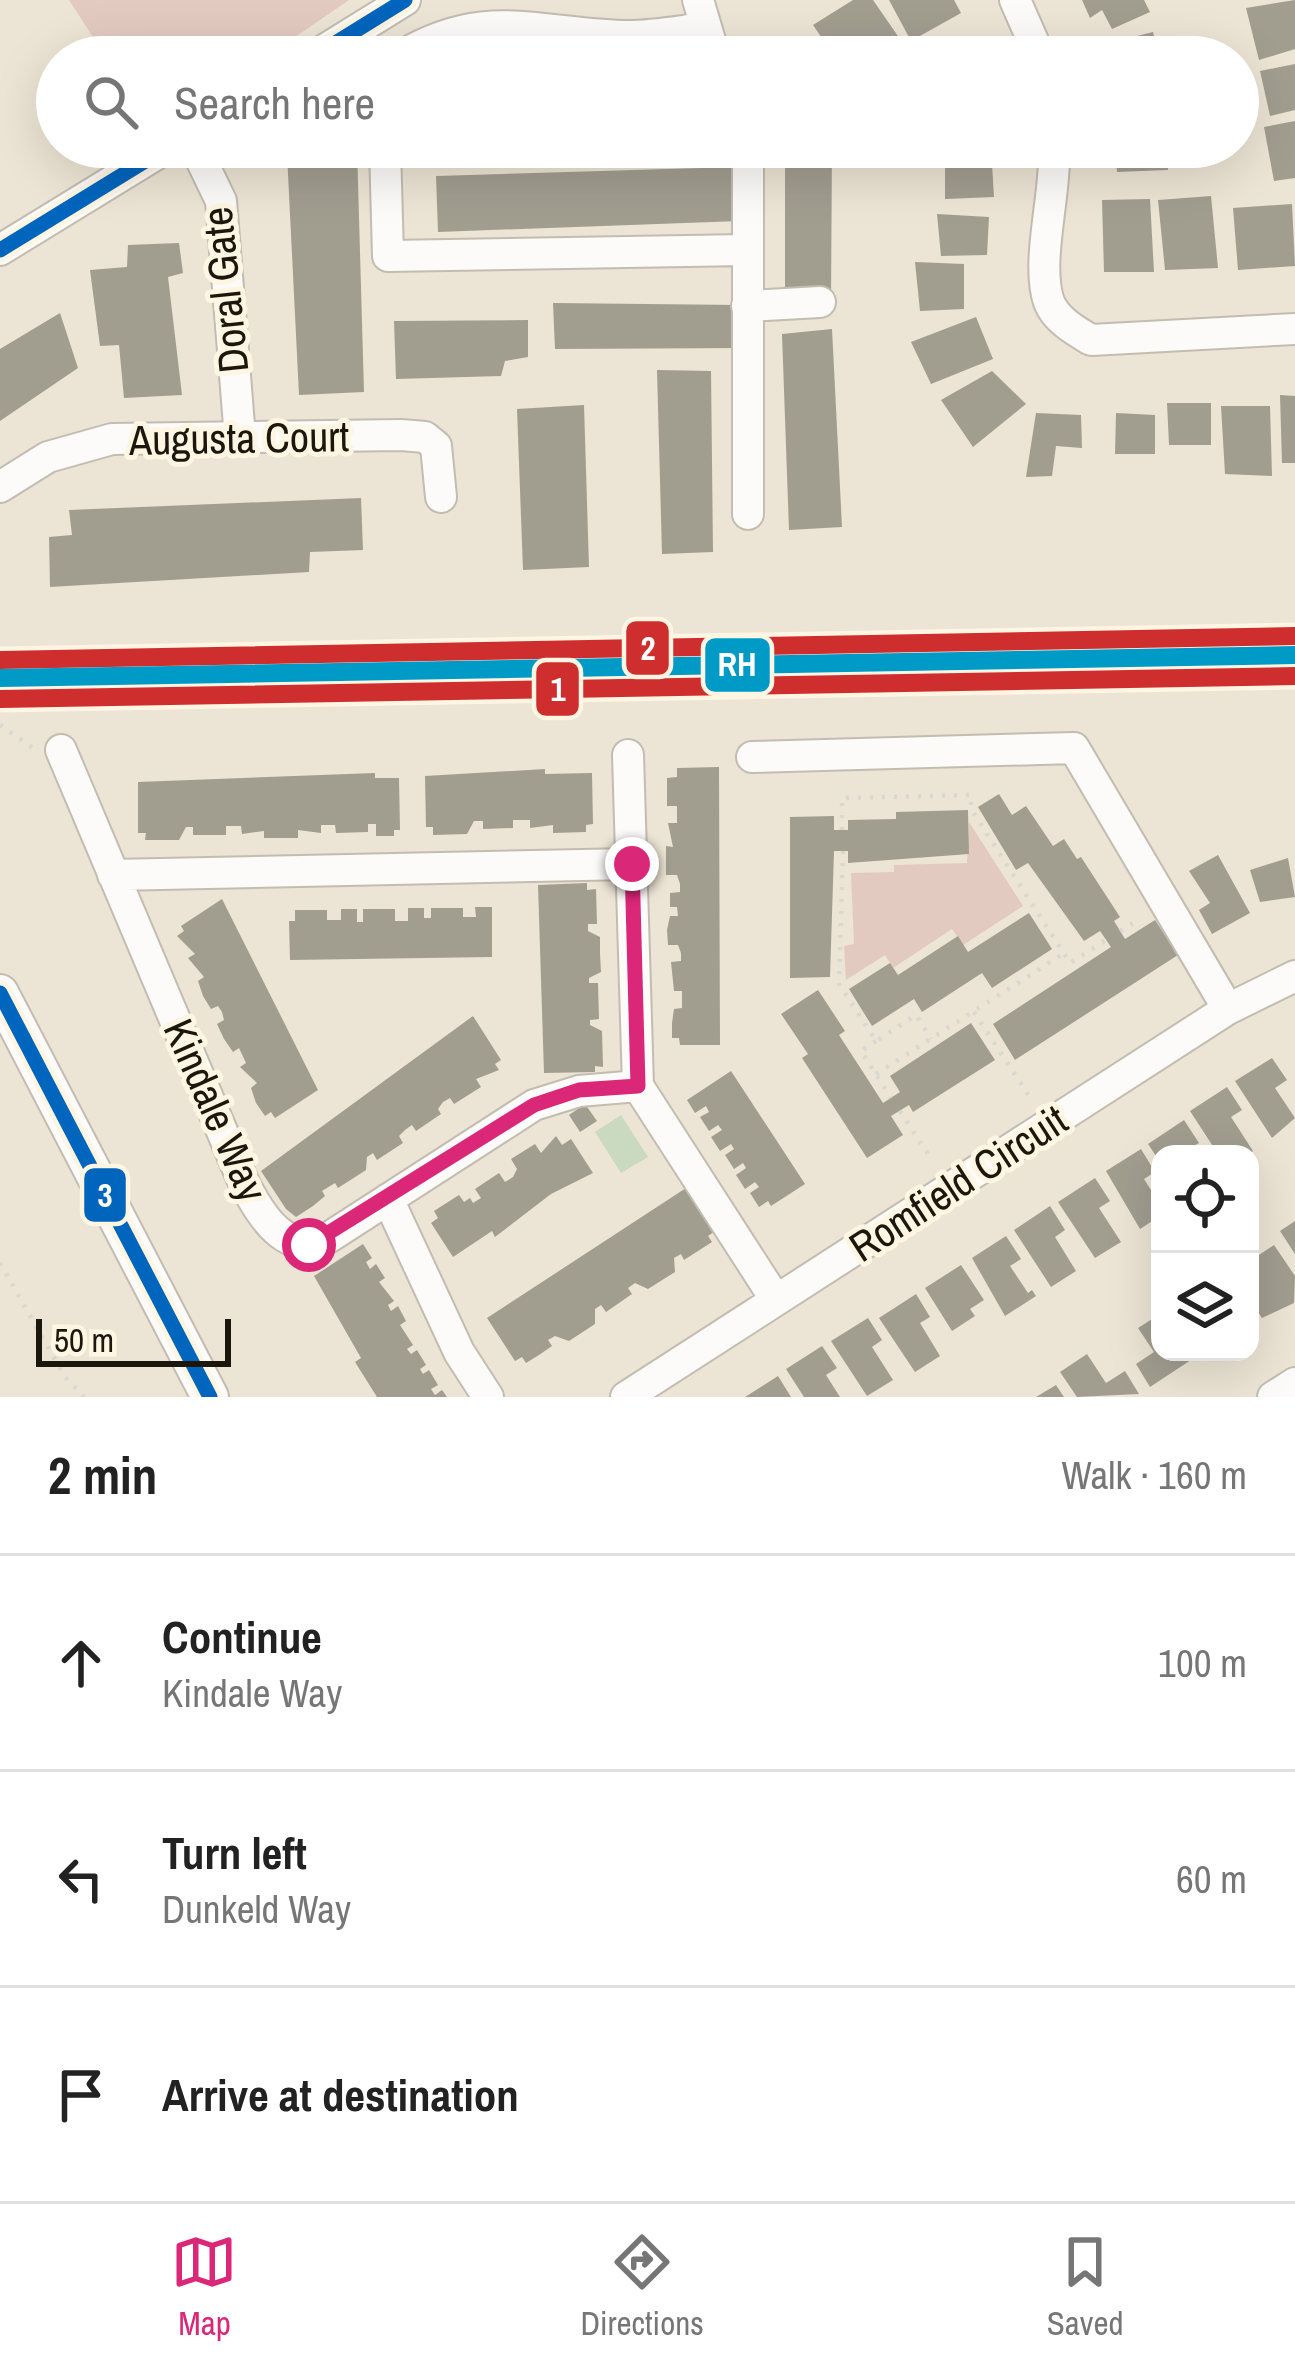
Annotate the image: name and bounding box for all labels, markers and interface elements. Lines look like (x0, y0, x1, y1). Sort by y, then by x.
search box (36, 36, 1259, 168)
icon: search (78, 69, 144, 135)
text: Search here (174, 72, 375, 133)
street label: Doral Gate (188, 204, 262, 376)
street label: Augusta Court (127, 408, 350, 468)
line badge: 2 (624, 619, 671, 677)
text: 2 (640, 626, 656, 670)
line badge: RH (703, 636, 772, 694)
text: RH (717, 642, 757, 686)
line badge: 1 (534, 660, 581, 718)
text: 1 (550, 667, 566, 711)
route end (605, 837, 659, 891)
street label: Kindale Way (151, 1010, 281, 1210)
street label: Romfield Circuit (838, 1092, 1078, 1274)
map controls (1151, 1145, 1259, 1361)
button: locate (1151, 1145, 1259, 1253)
line badge: 3 (82, 1166, 128, 1224)
text: 3 (97, 1173, 113, 1217)
route start (282, 1218, 336, 1272)
button: layers (1151, 1253, 1259, 1361)
scale bar (36, 1313, 231, 1366)
text: 50 m (54, 1318, 114, 1362)
text: 2 min (48, 1441, 157, 1510)
text: Walk · 160 m (1062, 1449, 1247, 1501)
text: Continue (162, 1606, 322, 1667)
icon: ahead (48, 1630, 114, 1696)
text: 100 m (1158, 1637, 1247, 1689)
text: Kindale Way (162, 1667, 342, 1719)
text: Turn left (162, 1822, 307, 1883)
icon: left (48, 1846, 114, 1912)
text: 60 m (1176, 1853, 1247, 1905)
text: Dunkeld Way (162, 1883, 351, 1935)
icon: arrive (48, 2062, 114, 2128)
text: Arrive at destination (162, 2064, 519, 2125)
tab: Map (171, 2229, 237, 2345)
tab: Directions (580, 2229, 704, 2345)
tab: Saved (1047, 2229, 1123, 2345)

